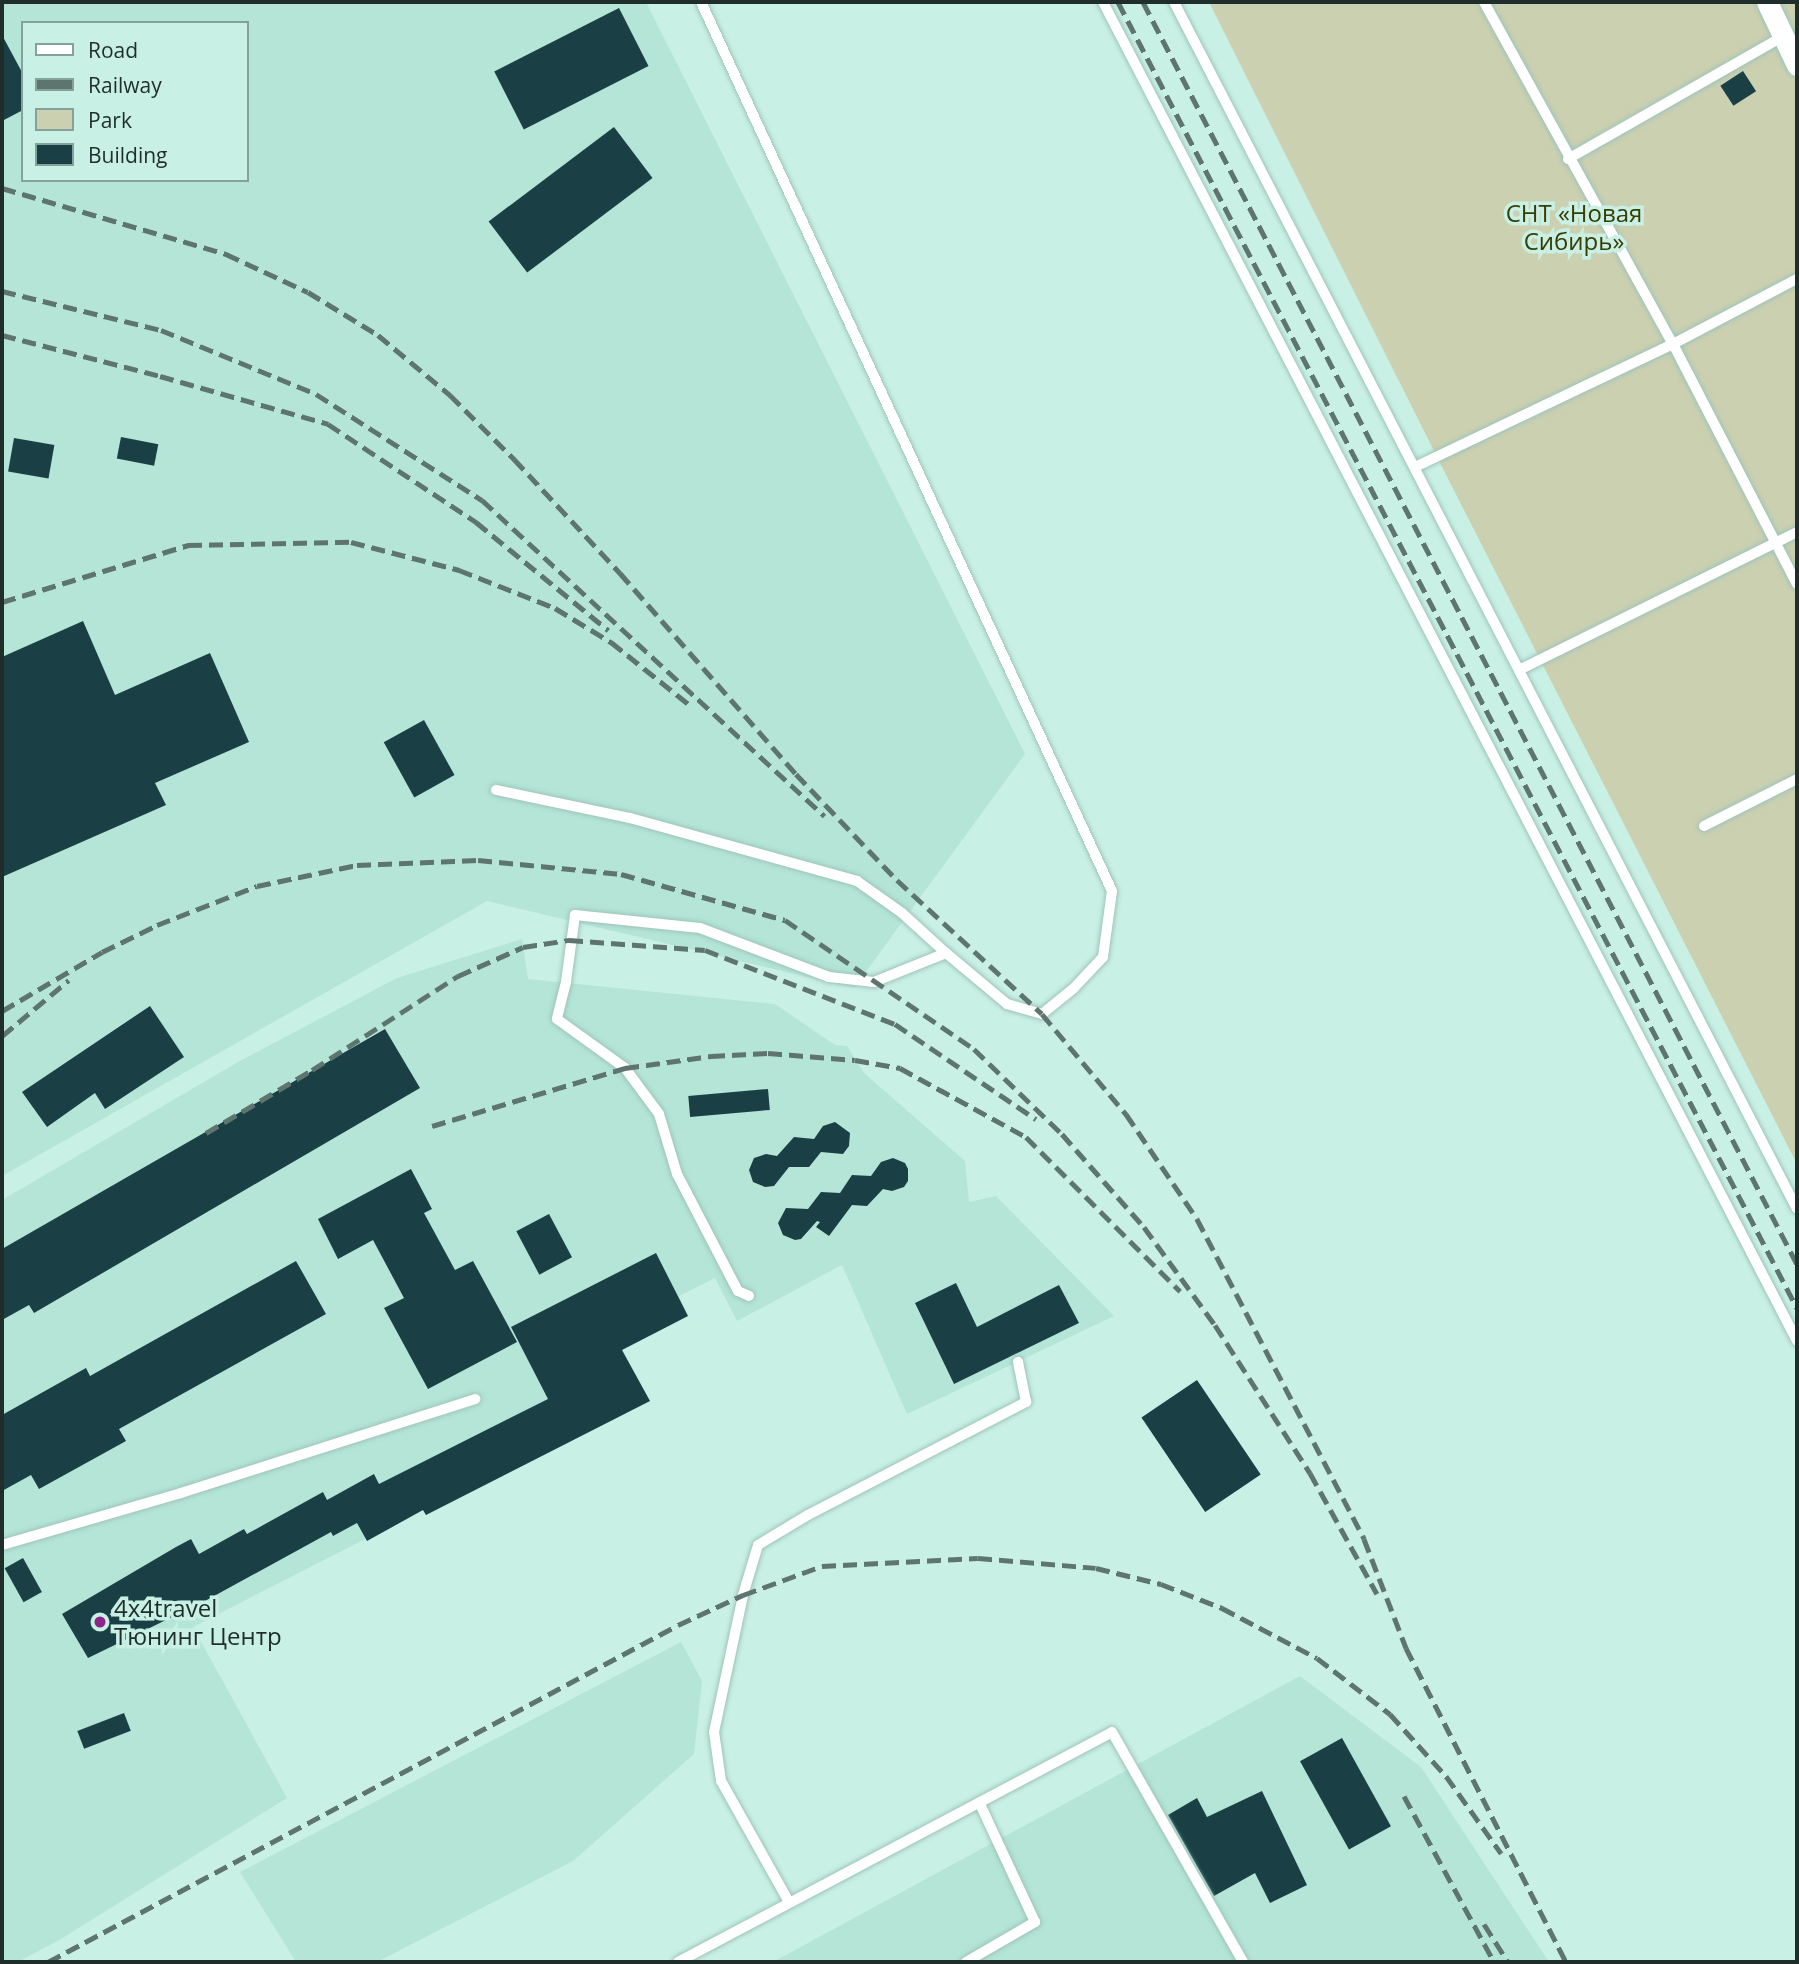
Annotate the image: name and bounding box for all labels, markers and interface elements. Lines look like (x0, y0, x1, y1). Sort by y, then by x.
legend (21, 21, 248, 182)
text: Road (88, 36, 138, 64)
text: Railway (88, 71, 162, 99)
text: Park (88, 106, 132, 134)
text: Building (88, 141, 167, 169)
park label: СНТ «Новая Сибирь» (1506, 199, 1642, 255)
place label: 4x4travel Тюнинг Центр (114, 1594, 282, 1650)
marker: 4x4travel Тюнинг Центр (92, 1614, 108, 1630)

